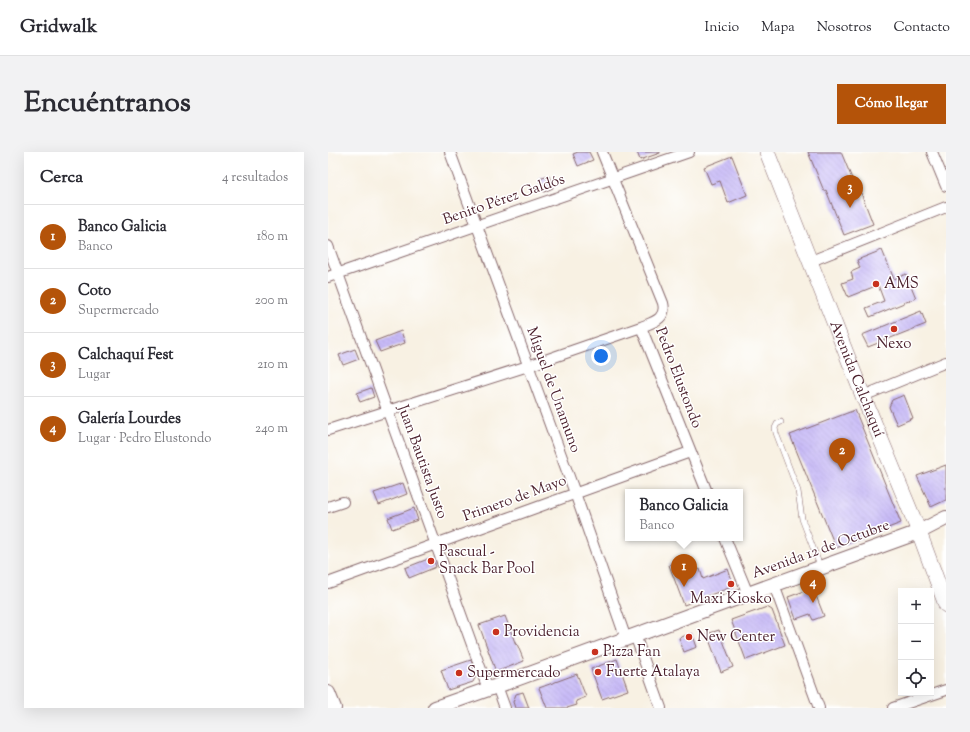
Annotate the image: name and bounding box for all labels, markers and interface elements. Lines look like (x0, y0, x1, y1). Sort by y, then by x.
text: Gridwalk (20, 14, 97, 41)
text: Inicio (705, 18, 739, 38)
text: Mapa (761, 18, 795, 38)
text: Nosotros (817, 18, 872, 38)
text: Contacto (894, 18, 950, 38)
text: Encuéntranos (24, 84, 191, 124)
button: Cómo llegar (837, 84, 946, 124)
text: Cerca (40, 166, 83, 190)
text: 4 resultados (222, 169, 288, 187)
street label: Benito Pérez Galdós (440, 169, 568, 231)
pin: 3 (837, 175, 863, 208)
text: Banco Galicia (78, 217, 167, 238)
text: 1 (51, 228, 55, 246)
text: 180 m (257, 228, 288, 246)
text: Banco (78, 238, 113, 256)
place label: AMS (884, 274, 919, 295)
marker: AMS (871, 279, 881, 289)
text: Coto (78, 281, 111, 302)
text: 2 (50, 292, 56, 310)
text: 200 m (255, 292, 288, 310)
text: Supermercado (78, 302, 159, 320)
street label: Avenida Calchaquí (824, 318, 889, 440)
street label: Miguel de Unamuno (520, 324, 586, 456)
marker: Nexo (889, 324, 899, 334)
street label: Pedro Elustondo (649, 325, 707, 431)
place label: Nexo (877, 334, 911, 355)
text: Calchaquí Fest (78, 345, 173, 366)
your location (591, 346, 611, 366)
text: 3 (50, 356, 56, 374)
text: 210 m (257, 356, 288, 374)
text: Lugar (78, 366, 110, 384)
street label: Juan Bautista Justo (391, 401, 452, 522)
text: Galería Lourdes (78, 409, 181, 430)
text: 4 (50, 420, 56, 438)
text: 240 m (255, 420, 288, 438)
text: Lugar · Pedro Elustondo (78, 430, 211, 448)
pin: 2 (829, 438, 855, 471)
street label: Primero de Mayo (460, 471, 570, 527)
popup (625, 489, 743, 541)
text: Banco Galicia (640, 496, 728, 517)
street label: Avenida 12 de Octubre (749, 515, 893, 585)
text: Banco (640, 517, 674, 535)
place label: Pascual - Snack Bar Pool (439, 542, 535, 580)
pin: 1 (671, 554, 697, 587)
marker: Pascual - Snack Bar Pool (426, 556, 436, 566)
pin: 4 (800, 570, 826, 603)
marker: Maxi Kiosko (726, 579, 736, 589)
map controls (898, 588, 934, 696)
button: + (898, 588, 934, 624)
place label: Maxi Kiosko (690, 589, 772, 610)
place label: Providencia (504, 622, 580, 643)
button: − (898, 624, 934, 660)
marker: Providencia (491, 627, 501, 637)
place label: New Center (697, 627, 775, 648)
marker: New Center (684, 632, 694, 642)
place label: Pizza Fan (603, 642, 661, 663)
marker: Pizza Fan (590, 647, 600, 657)
button: locate (898, 660, 934, 696)
place label: Fuerte Atalaya (606, 662, 700, 683)
place label: Supermercado (467, 663, 560, 684)
marker: Fuerte Atalaya (593, 667, 603, 677)
marker: Supermercado (454, 668, 464, 678)

